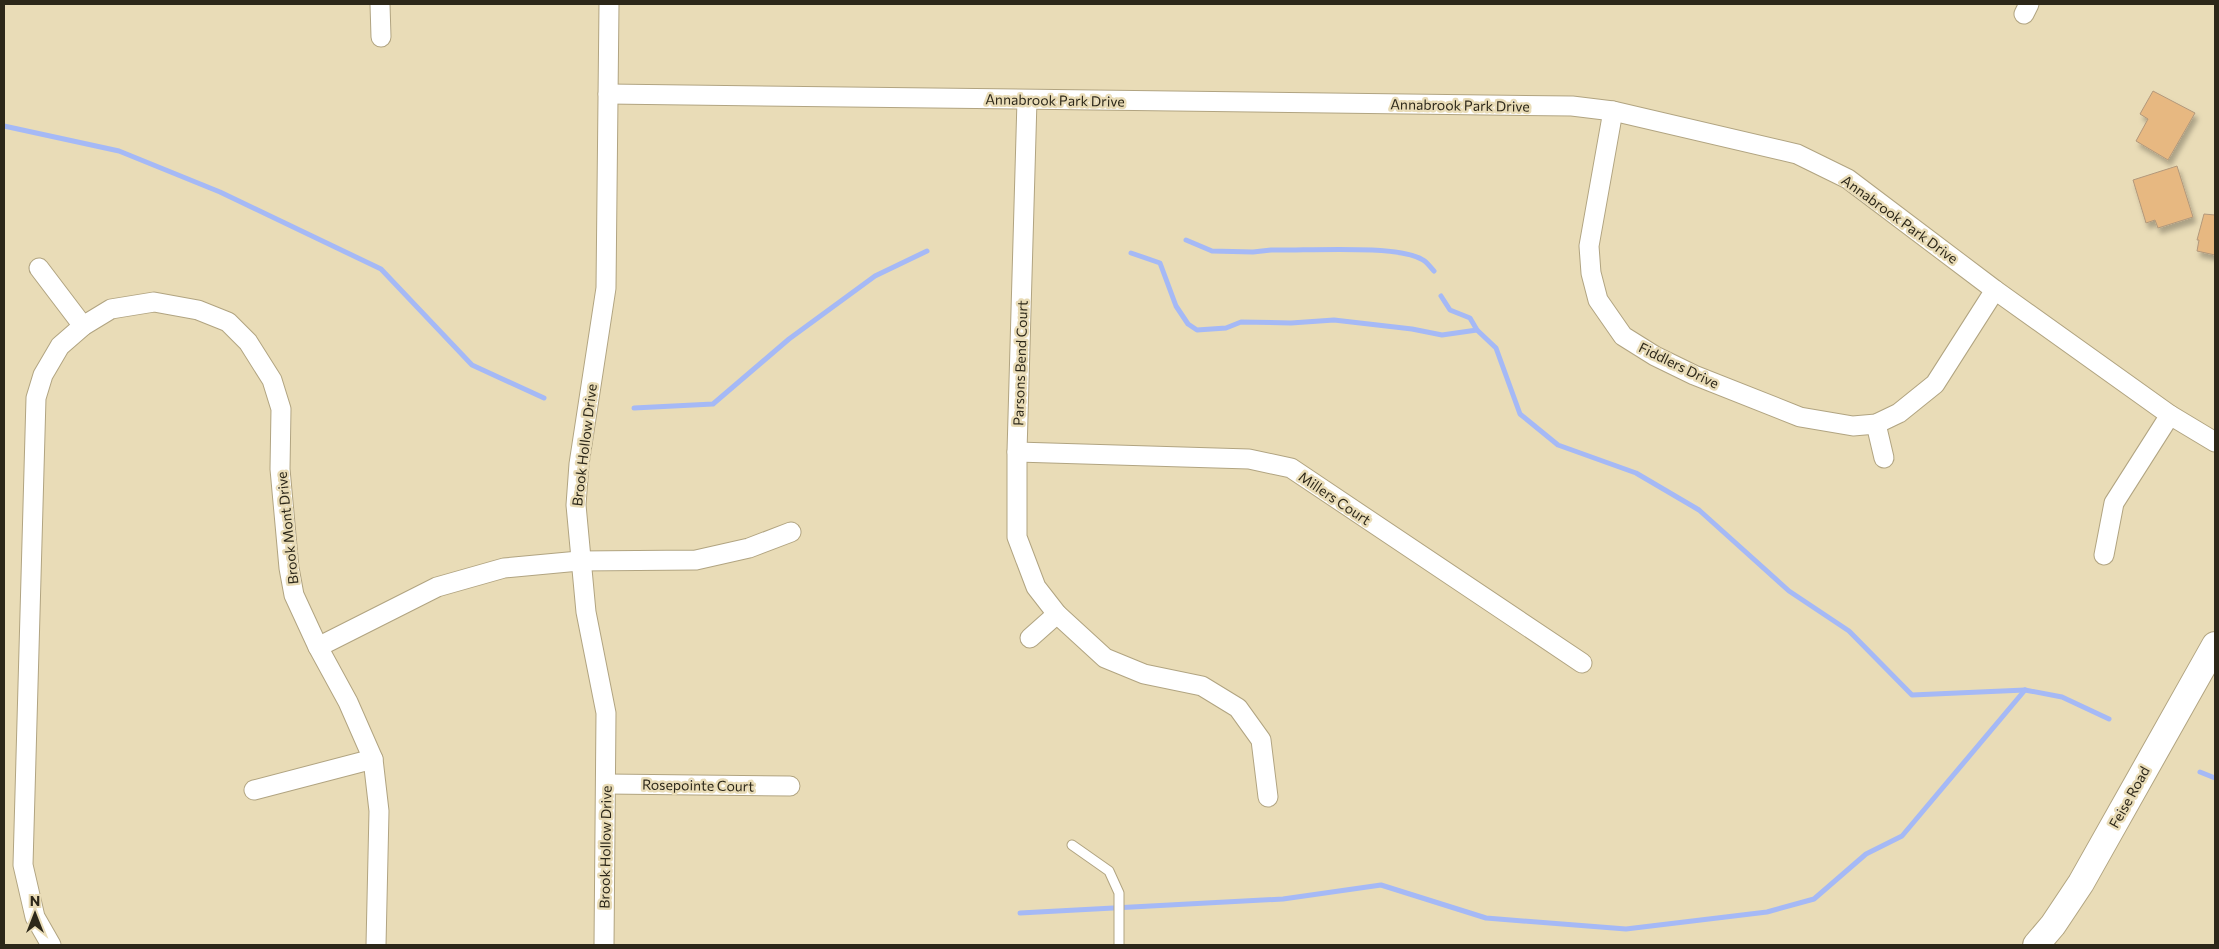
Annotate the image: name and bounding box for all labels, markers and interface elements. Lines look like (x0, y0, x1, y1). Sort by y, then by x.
street label: Annabrook Park Drive (985, 90, 1125, 110)
street label: Annabrook Park Drive (1390, 95, 1530, 115)
street label: Annabrook Park Drive (1839, 171, 1961, 267)
street label: Parsons Bend Court (1009, 300, 1031, 426)
street label: Fiddlers Drive (1636, 338, 1722, 392)
street label: Brook Hollow Drive (568, 383, 600, 507)
street label: Millers Court (1296, 468, 1374, 528)
street label: Brook Mont Drive (273, 471, 301, 585)
street label: Feise Road (2105, 763, 2153, 831)
street label: Rosepointe Court (642, 776, 754, 794)
street label: Brook Hollow Drive (595, 785, 615, 909)
north arrow (10, 889, 60, 939)
text: N (30, 892, 40, 909)

